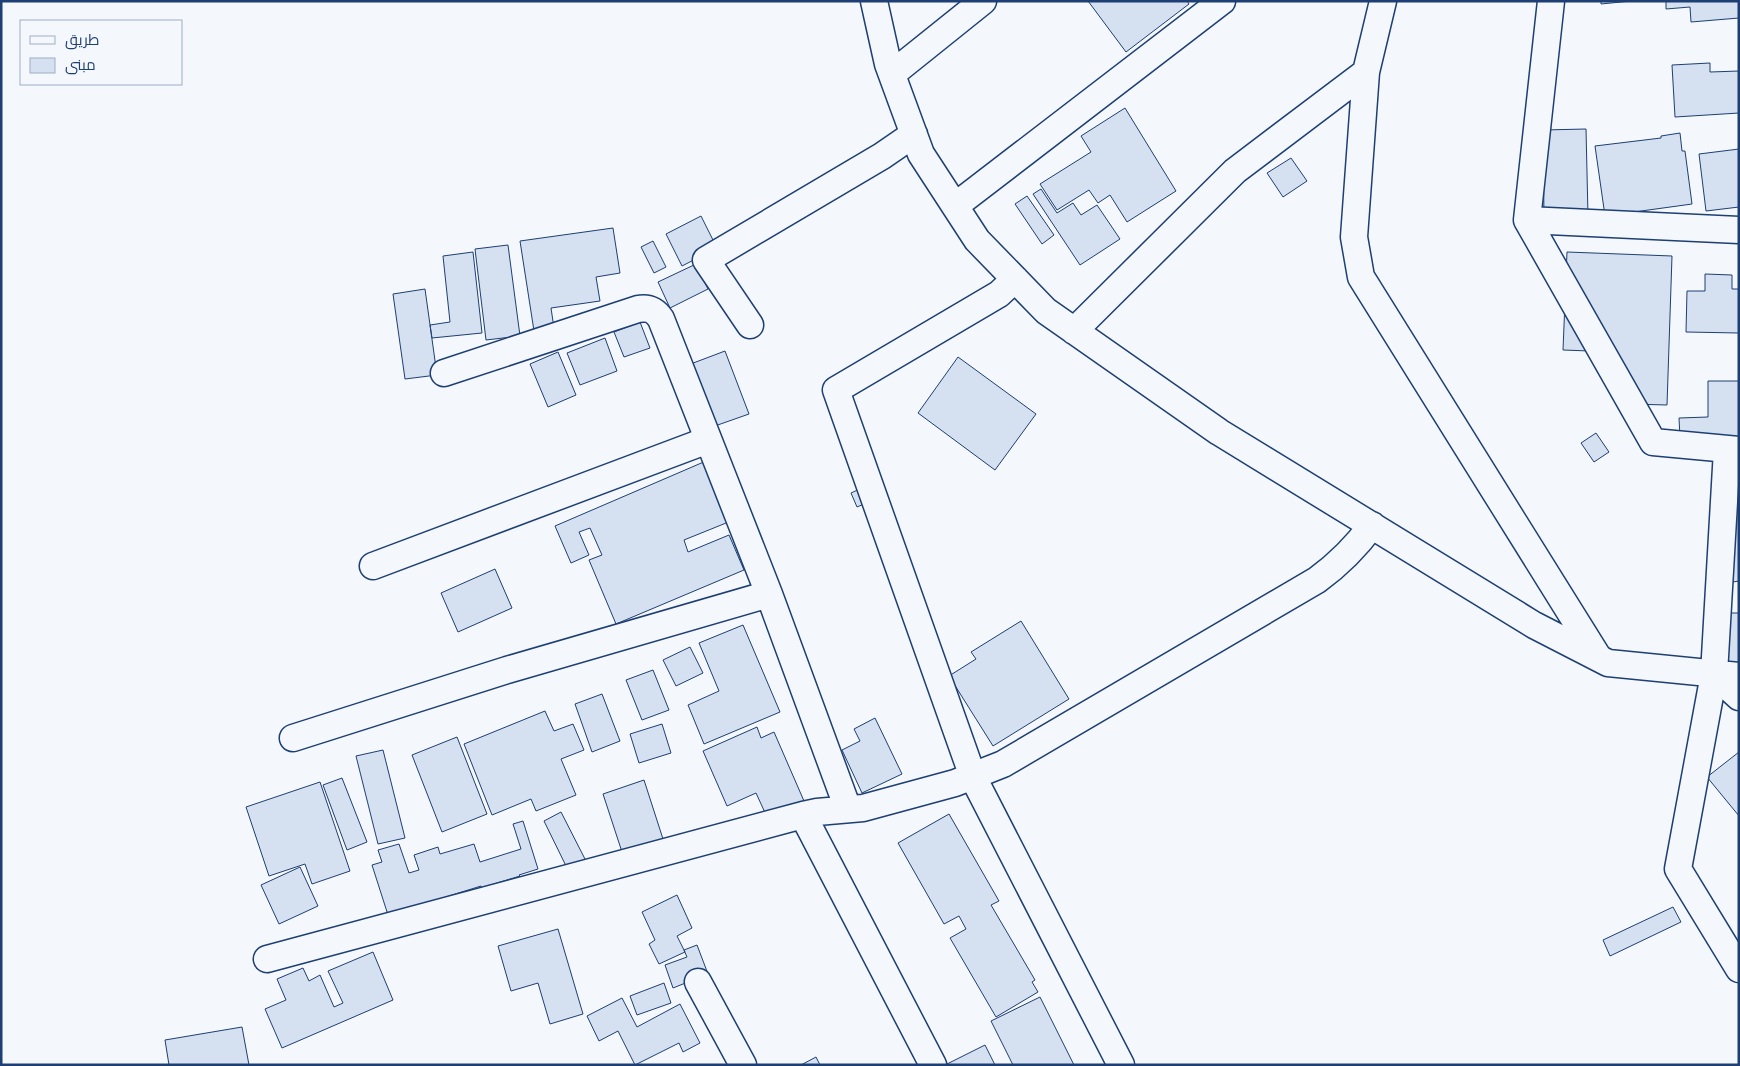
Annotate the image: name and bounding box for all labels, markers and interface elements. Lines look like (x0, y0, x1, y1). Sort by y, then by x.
legend (20, 20, 182, 85)
text: طريق (65, 31, 99, 50)
text: مبنى (65, 56, 96, 75)

